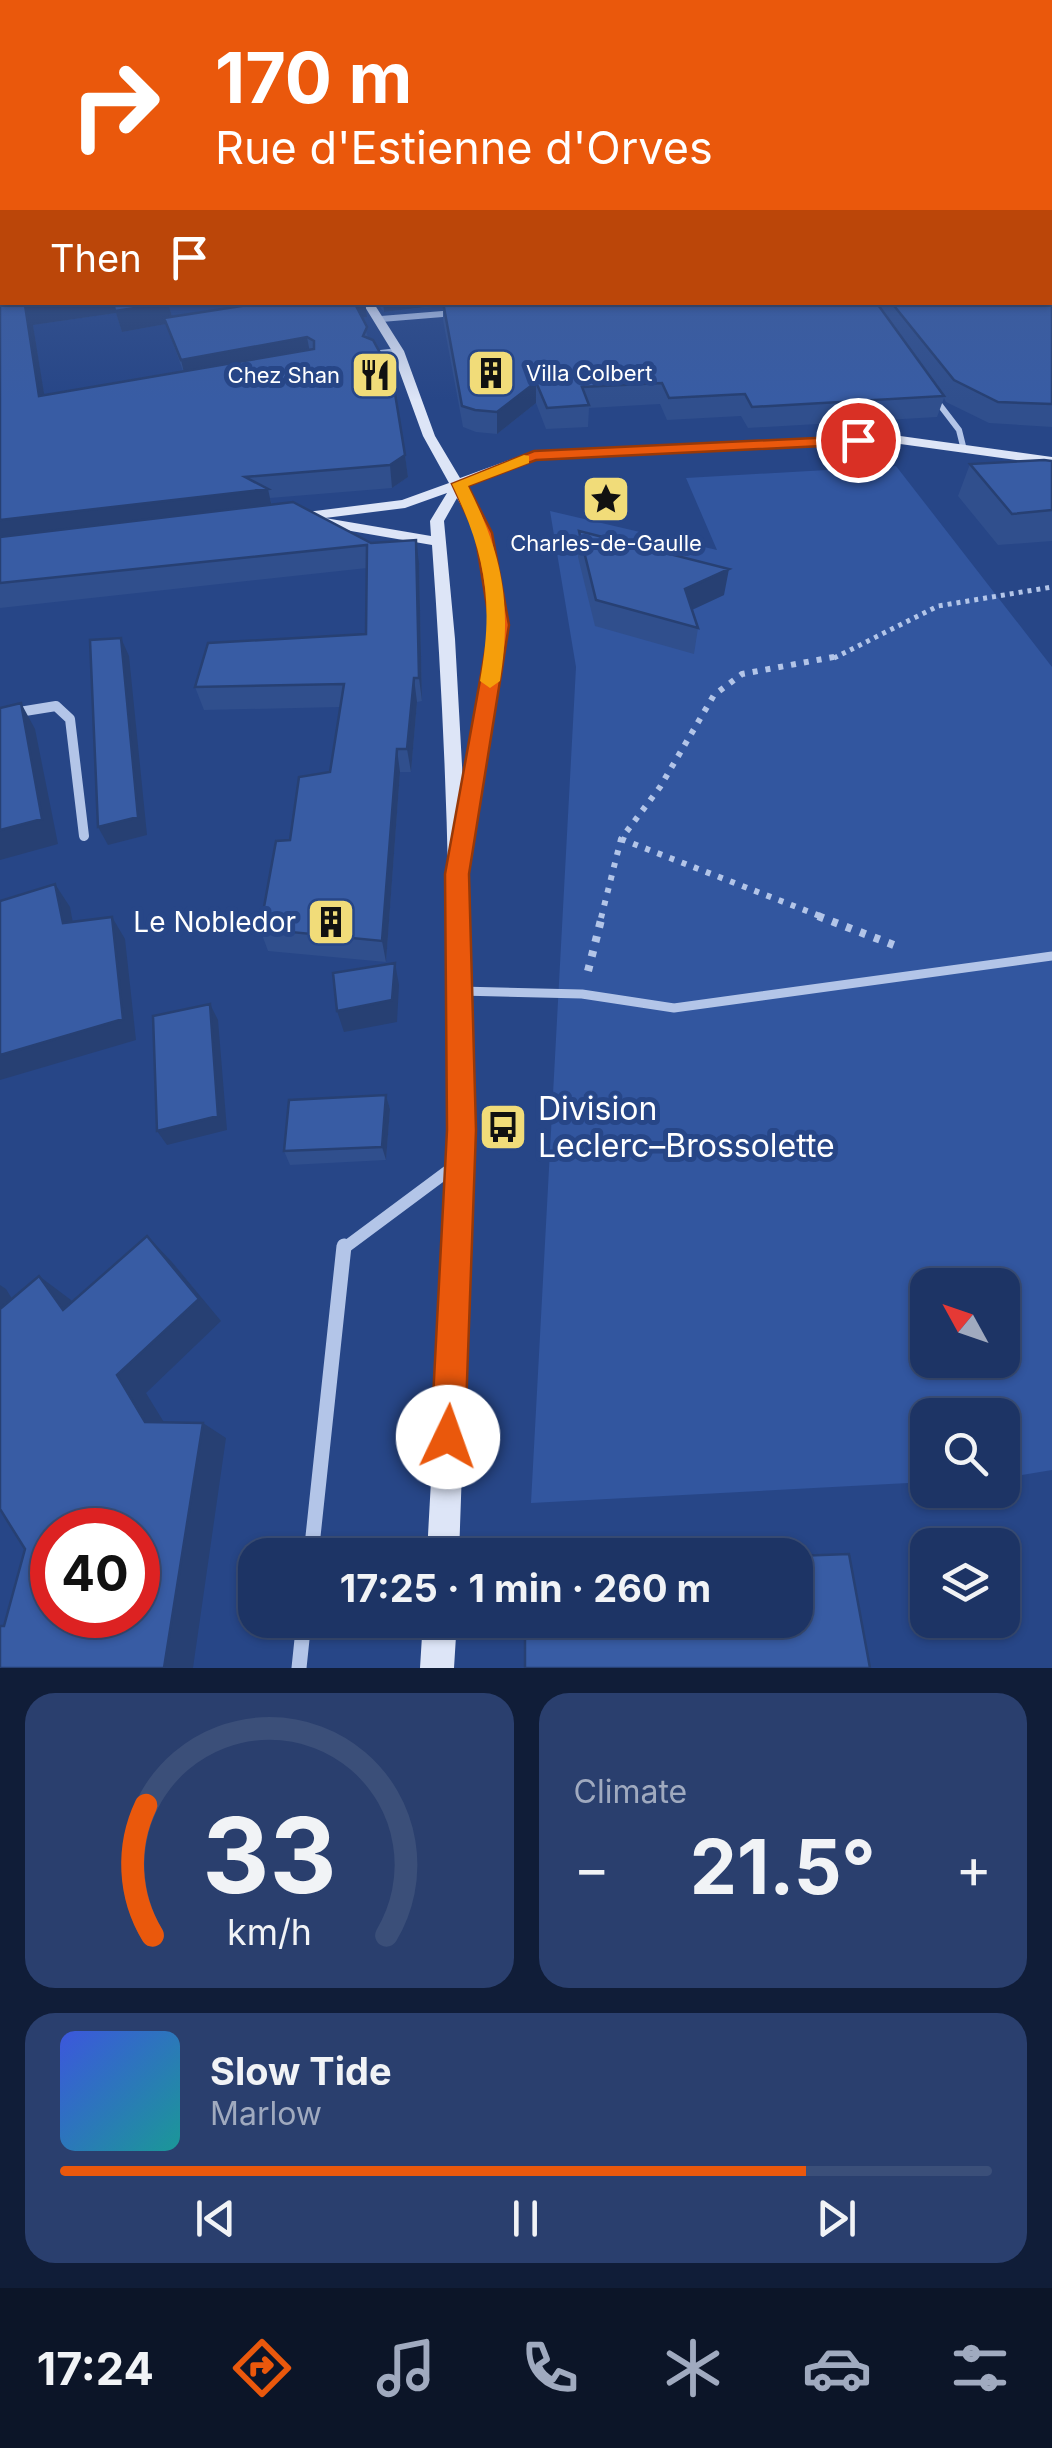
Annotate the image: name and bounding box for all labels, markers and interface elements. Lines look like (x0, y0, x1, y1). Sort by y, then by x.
text: 170 m (215, 35, 412, 120)
icon: right (50, 40, 180, 170)
text: Rue d'Estienne d'Orves (215, 120, 713, 175)
icon: arrive (162, 230, 217, 285)
text: Then (50, 235, 142, 281)
building icon: Villa Colbert (465, 347, 517, 399)
restaurant icon: Chez Shan (349, 349, 401, 401)
place label: Villa Colbert (526, 360, 652, 386)
place label: Chez Shan (228, 362, 340, 388)
pin (816, 398, 901, 483)
icon: arrive (831, 413, 886, 468)
place icon: Charles-de-Gaulle (580, 473, 632, 525)
place label: Charles-de-Gaulle (510, 530, 702, 556)
building icon: Le Nobledor (305, 896, 357, 948)
place label: Le Nobledor (133, 905, 296, 939)
place label: Division Leclerc–Brossolette (538, 1089, 835, 1165)
bus stop icon: Division Leclerc–Brossolette (477, 1101, 529, 1153)
north arrow (910, 1268, 1020, 1378)
map controls (910, 1268, 1020, 1638)
position arrow (396, 1385, 500, 1489)
button: search (910, 1398, 1020, 1508)
speed limit sign: 40 (30, 1508, 160, 1638)
button: layers (910, 1528, 1020, 1638)
text: 17:25 · 1 min · 260 m (340, 1565, 711, 1611)
text: Climate (574, 1772, 687, 1811)
text: 33 (202, 1792, 336, 1918)
text: 21.5° (690, 1821, 876, 1912)
text: − (574, 1835, 610, 1901)
text: + (956, 1835, 992, 1901)
text: km/h (227, 1910, 312, 1954)
text: Slow Tide (210, 2048, 392, 2094)
text: Marlow (210, 2094, 322, 2133)
icon: previous (188, 2191, 243, 2246)
icon: pause (498, 2191, 553, 2246)
icon: next (809, 2191, 864, 2246)
icon: directions (227, 2333, 297, 2403)
icon: music (371, 2333, 441, 2403)
icon: phone (515, 2333, 585, 2403)
icon: climate (658, 2333, 728, 2403)
icon: car (802, 2333, 872, 2403)
icon: filters (945, 2333, 1015, 2403)
text: 17:24 (37, 2341, 154, 2396)

